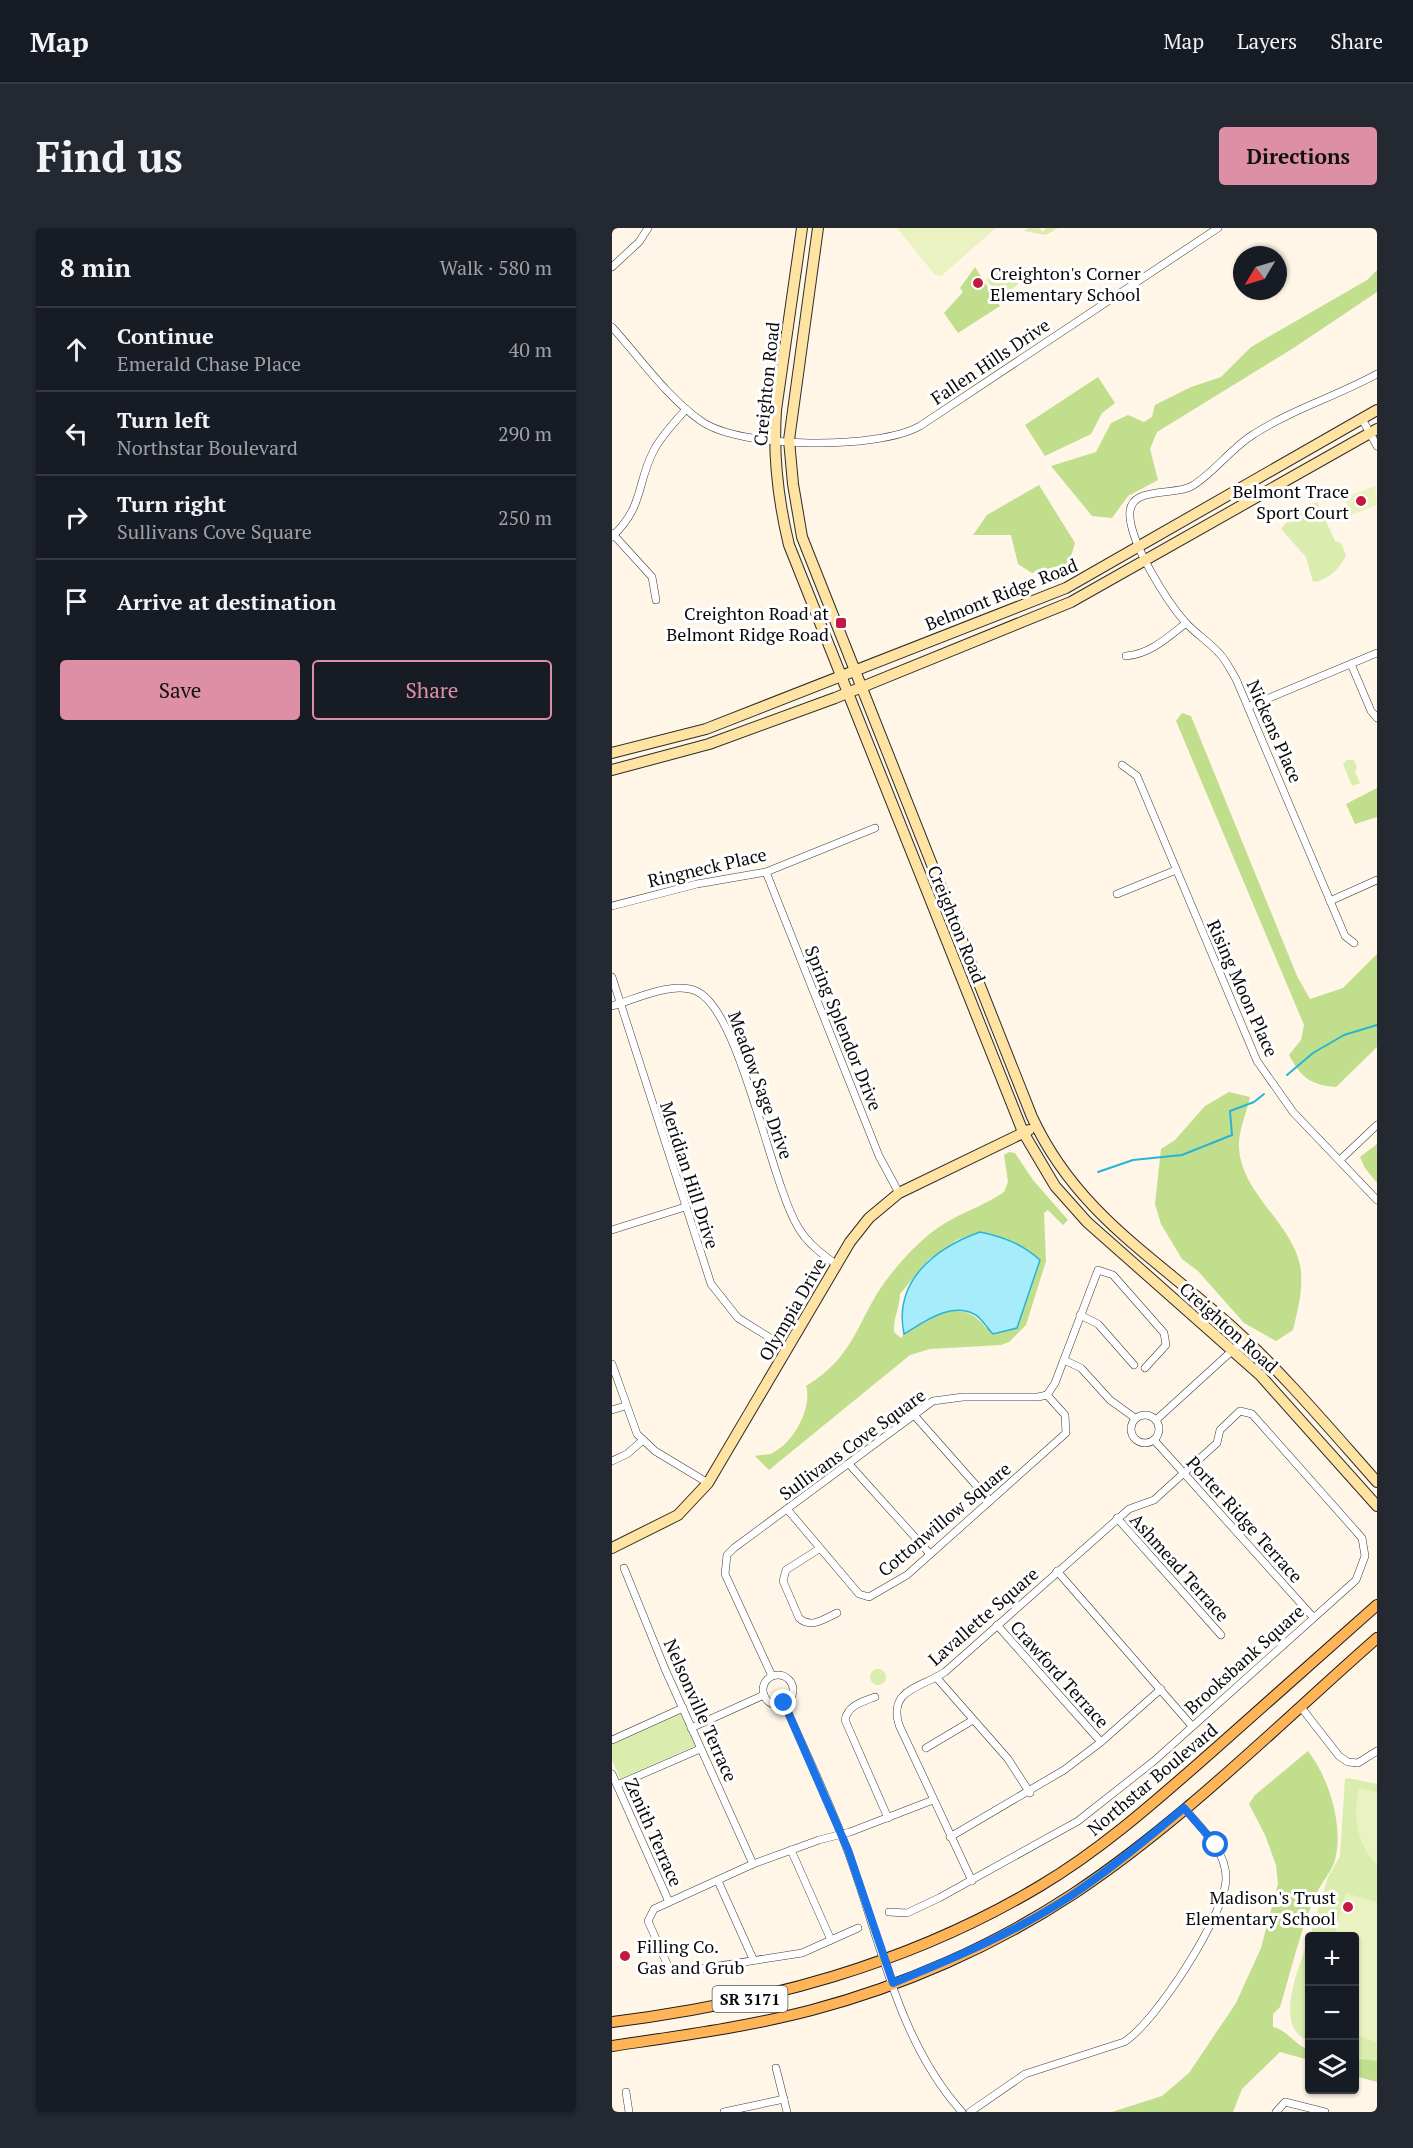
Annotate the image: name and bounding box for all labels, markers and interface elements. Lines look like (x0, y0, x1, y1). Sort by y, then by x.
text: Map (30, 23, 89, 60)
text: Map (1163, 27, 1204, 55)
text: Layers (1237, 27, 1297, 55)
text: Share (1330, 27, 1383, 55)
button: Directions (1219, 127, 1377, 185)
text: Find us (36, 128, 183, 184)
north arrow (1233, 246, 1287, 300)
text: 8 min (60, 250, 131, 284)
text: Walk · 580 m (440, 254, 552, 281)
place label: Creighton's Corner Elementary School (990, 261, 1141, 306)
marker: Creighton's Corner Elementary School (971, 276, 985, 290)
street label: Fallen Hills Drive (926, 312, 1054, 410)
text: Continue (117, 321, 214, 350)
street label: Creighton Road (748, 321, 784, 447)
icon: ahead (60, 333, 93, 366)
text: 40 m (509, 336, 552, 363)
text: Emerald Chase Place (117, 350, 301, 377)
text: Turn left (117, 405, 210, 434)
icon: left (60, 417, 93, 450)
text: 290 m (498, 420, 552, 447)
text: Northstar Boulevard (117, 434, 298, 461)
place label: Belmont Trace Sport Court (1233, 479, 1349, 524)
text: Turn right (117, 489, 226, 518)
marker: Belmont Trace Sport Court (1354, 494, 1368, 508)
icon: right (60, 501, 93, 534)
text: 250 m (498, 504, 552, 531)
text: Sullivans Cove Square (117, 518, 312, 545)
street label: Belmont Ridge Road (921, 552, 1081, 636)
icon: arrive (60, 585, 93, 618)
text: Arrive at destination (117, 587, 336, 616)
place label: Creighton Road at Belmont Ridge Road (666, 601, 829, 646)
marker: Creighton Road at Belmont Ridge Road (834, 616, 848, 630)
button: Save (60, 660, 300, 720)
button: Share (312, 660, 552, 720)
street label: Nickens Place (1242, 676, 1308, 786)
street label: Ringneck Place (645, 842, 769, 892)
street label: Creighton Road (922, 862, 992, 986)
street label: Rising Moon Place (1202, 916, 1284, 1060)
street label: Spring Splendor Drive (800, 942, 888, 1114)
street label: Meadow Sage Drive (723, 1008, 799, 1162)
street label: Meridian Hill Drive (655, 1098, 725, 1252)
street label: Olympia Drive (753, 1253, 831, 1365)
street label: Creighton Road (1175, 1276, 1283, 1378)
street label: Sullivans Cove Square (774, 1383, 930, 1505)
street label: Porter Ridge Terrace (1182, 1450, 1308, 1588)
street label: Cottonwillow Square (873, 1456, 1015, 1582)
street label: Ashmead Terrace (1125, 1508, 1235, 1626)
street label: Lavallette Square (923, 1561, 1043, 1671)
street label: Brooksbank Square (1179, 1599, 1309, 1719)
street label: Crawford Terrace (1005, 1615, 1115, 1733)
street label: Nelsonville Terrace (659, 1635, 743, 1785)
route end (770, 1689, 796, 1715)
street label: Northstar Boulevard (1082, 1717, 1222, 1841)
street label: Zenith Terrace (619, 1774, 689, 1890)
route start (1202, 1831, 1228, 1857)
place label: Madison's Trust Elementary School (1185, 1885, 1336, 1930)
marker: Madison's Trust Elementary School (1341, 1900, 1355, 1914)
map controls (1305, 1932, 1359, 2094)
button: + (1305, 1932, 1359, 1986)
place label: Filling Co. Gas and Grub (637, 1934, 744, 1979)
marker: Filling Co. Gas and Grub (618, 1949, 632, 1963)
road number: SR 3171 (712, 1986, 788, 2012)
button: − (1305, 1986, 1359, 2040)
button: layers (1305, 2040, 1359, 2094)

